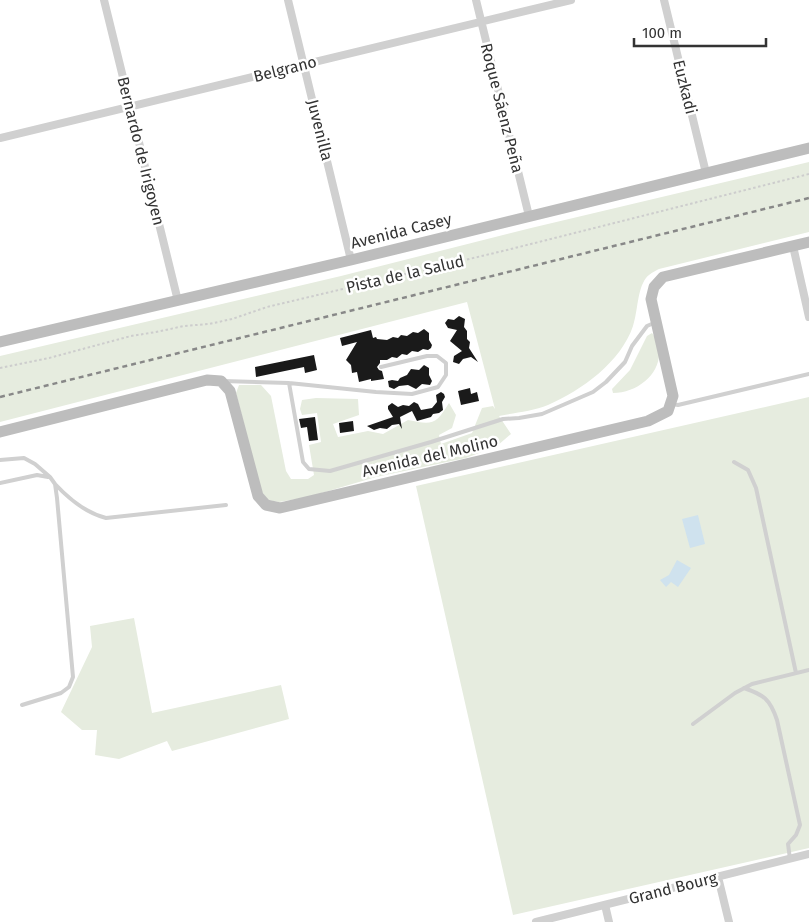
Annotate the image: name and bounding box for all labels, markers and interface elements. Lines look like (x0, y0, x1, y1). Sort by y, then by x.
scale bar (634, 15, 766, 47)
text: 100 m (642, 24, 682, 42)
street label: Roque Sáenz Peña (477, 41, 527, 175)
street label: Belgrano (251, 52, 319, 86)
street label: Euzkadi (669, 58, 701, 116)
street label: Bernardo de Irigoyen (113, 75, 169, 227)
street label: Juvenilla (303, 97, 337, 163)
street label: Avenida Casey (349, 209, 454, 253)
street label: Pista de la Salud (344, 251, 466, 297)
street label: Avenida del Molino (360, 431, 500, 481)
street label: Grand Bourg (627, 868, 720, 908)

